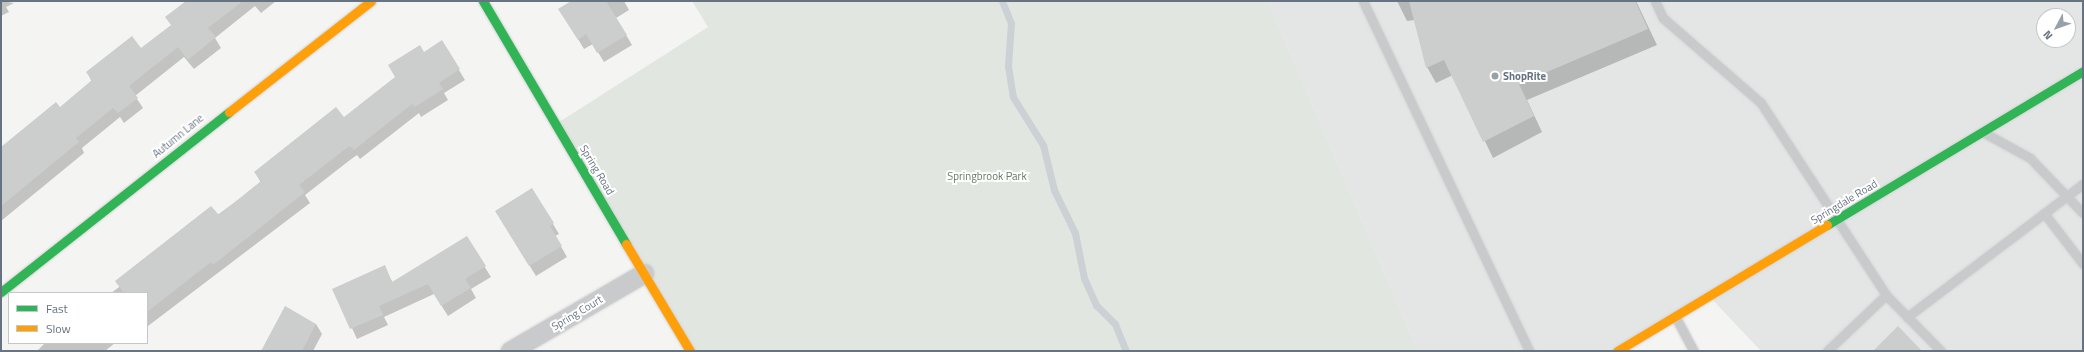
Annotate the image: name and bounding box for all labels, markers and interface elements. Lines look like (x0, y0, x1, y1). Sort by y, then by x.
north arrow (2036, 8, 2076, 48)
text: N (2039, 27, 2056, 43)
place label: ShopRite (1503, 69, 1546, 83)
marker: ShopRite (1490, 71, 1500, 81)
street label: Autumn Lane (150, 111, 206, 161)
street label: Spring Road (577, 143, 617, 197)
park label: Springbrook Park (947, 169, 1027, 183)
street label: Springdale Road (1808, 177, 1880, 227)
legend (8, 292, 148, 344)
street label: Spring Court (549, 293, 605, 333)
text: Fast (46, 299, 68, 318)
text: Slow (46, 319, 71, 338)

